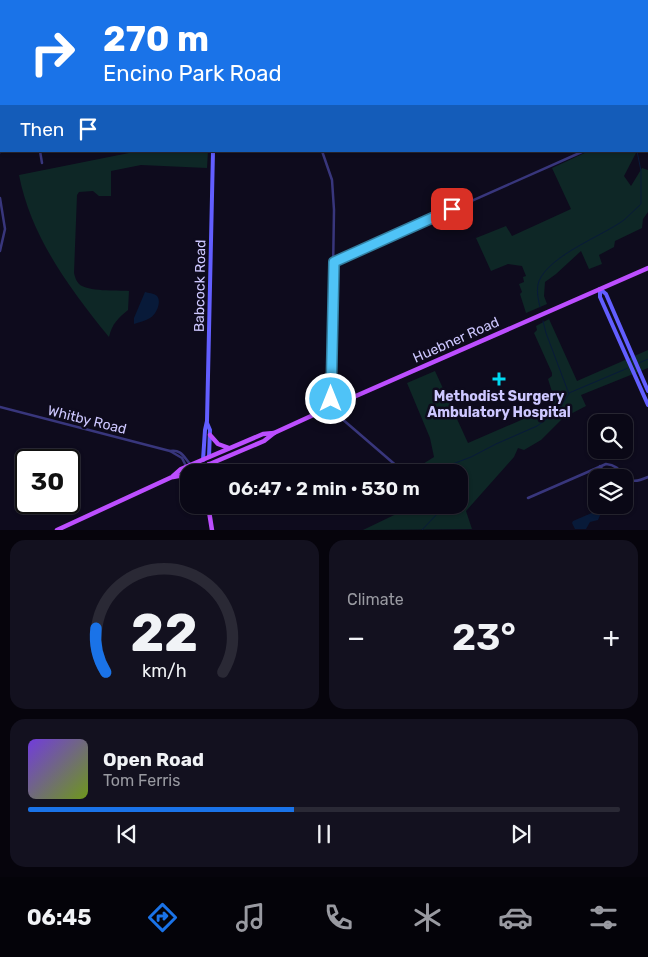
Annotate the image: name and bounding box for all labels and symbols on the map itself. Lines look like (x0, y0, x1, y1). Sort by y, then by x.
pin (431, 188, 473, 230)
street label: Babcock Road (191, 240, 209, 332)
street label: Huebner Road (410, 313, 502, 367)
position arrow (304, 372, 356, 424)
marker: Methodist Surgery Ambulatory Hospital (492, 372, 506, 386)
place label: Methodist Surgery Ambulatory Hospital (427, 388, 571, 421)
street label: Whitby Road (46, 402, 128, 438)
speed limit sign: 30 (15, 449, 80, 514)

